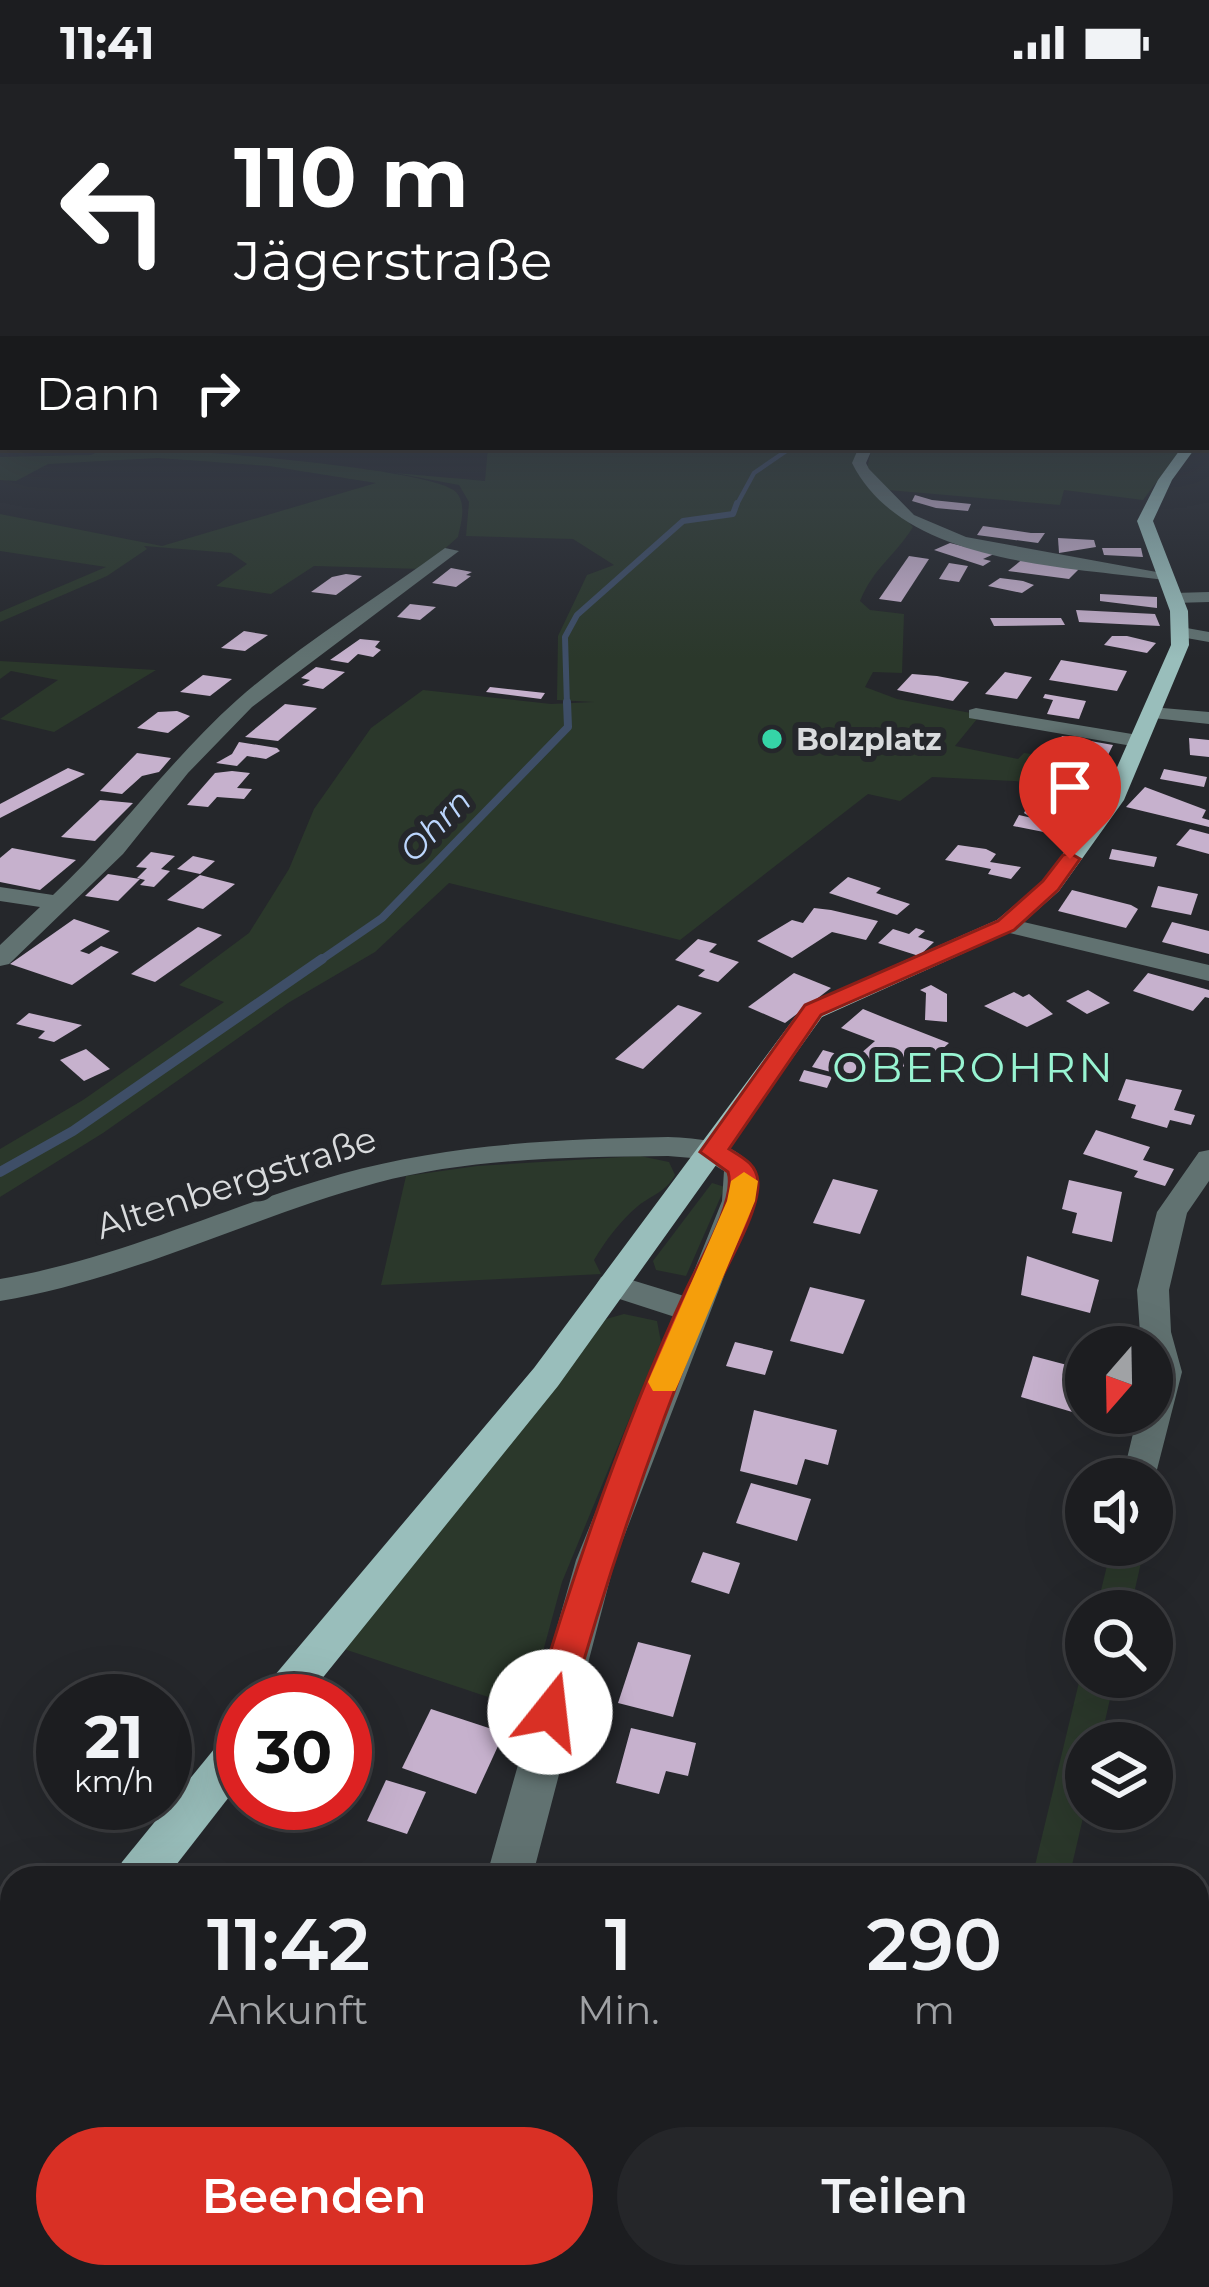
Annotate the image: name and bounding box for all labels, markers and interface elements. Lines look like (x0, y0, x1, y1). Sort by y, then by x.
text: 11:41 (60, 15, 155, 70)
text: 110 m (234, 126, 469, 228)
icon: left (36, 132, 192, 288)
text: Jägerstraße (234, 228, 552, 294)
icon: right (185, 360, 251, 426)
text: Dann (36, 366, 161, 421)
place label: Bolzplatz (796, 721, 942, 758)
marker: Bolzplatz (759, 726, 785, 752)
pin (1019, 736, 1121, 859)
icon: arrive (1037, 754, 1103, 820)
water label: Ohrn (391, 780, 479, 870)
district label: OBEROHRN (832, 1041, 1116, 1093)
street label: Altenbergstraße (90, 1116, 382, 1248)
north arrow (1065, 1326, 1173, 1434)
map controls (1065, 1326, 1173, 1830)
button: sound (1065, 1458, 1173, 1566)
button: search (1065, 1590, 1173, 1698)
position arrow (487, 1649, 613, 1775)
speed limit sign: 30 (216, 1674, 372, 1830)
text: 21 (85, 1700, 143, 1773)
button: layers (1065, 1722, 1173, 1830)
text: km/h (74, 1763, 154, 1800)
text: 11:42 (207, 1900, 370, 1988)
text: 1 (605, 1900, 632, 1988)
text: 290 (867, 1900, 1002, 1988)
text: Ankunft (209, 1986, 368, 2034)
text: Min. (577, 1986, 660, 2034)
text: m (914, 1986, 955, 2034)
button: Beenden (36, 2127, 593, 2265)
button: Teilen (617, 2127, 1173, 2265)

